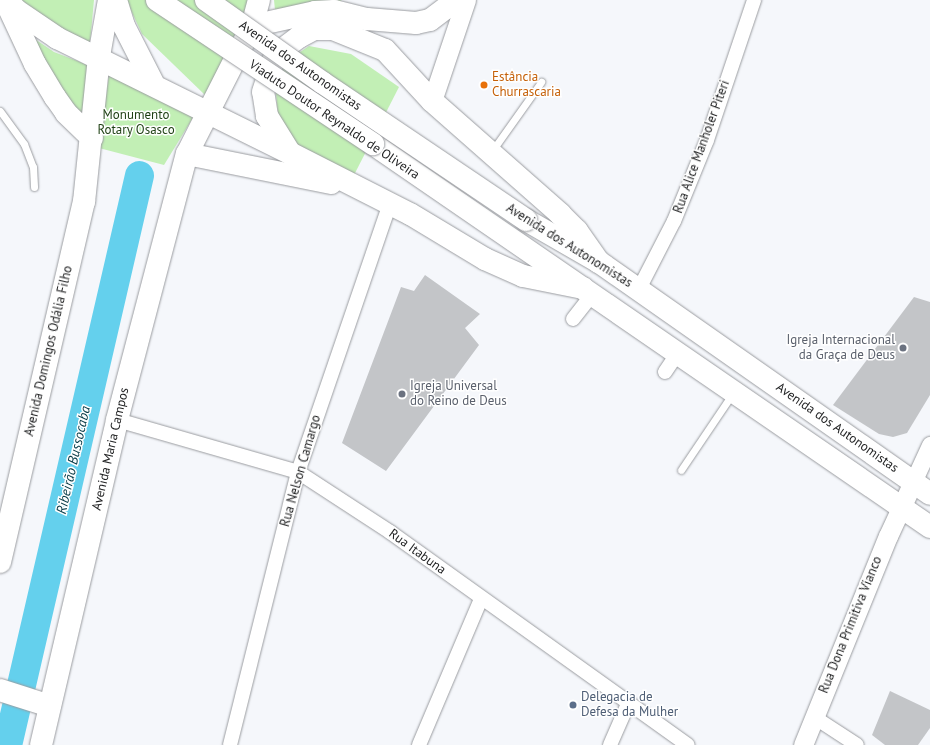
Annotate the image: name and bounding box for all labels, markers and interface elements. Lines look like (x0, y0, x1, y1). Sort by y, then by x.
street label: Avenida dos Autonomistas (236, 18, 364, 114)
street label: Viaduto Doutor Reynaldo de Oliveira (246, 57, 422, 183)
place label: Estância Churrascaria (492, 70, 561, 101)
street label: Rua Alice Manholer Piteri (671, 78, 733, 216)
marker: Estância Churrascaria (479, 80, 489, 90)
park label: Monumento Rotary Osasco (97, 108, 175, 139)
street label: Avenida dos Autonomistas (503, 201, 635, 291)
street label: Avenida Domingos Odália Filho (22, 264, 76, 438)
place label: Igreja Internacional da Graça de Deus (786, 333, 895, 364)
marker: Igreja Internacional da Graça de Deus (898, 343, 908, 353)
place label: Igreja Universal do Reino de Deus (410, 379, 507, 410)
street label: Avenida dos Autonomistas (773, 380, 901, 476)
street label: Avenida Maria Campos (89, 386, 133, 512)
marker: Igreja Universal do Reino de Deus (397, 389, 407, 399)
water label: Ribeirão Bussocaba (52, 404, 94, 516)
street label: Rua Nelson Camargo (278, 413, 324, 529)
street label: Rua Itabuna (385, 526, 449, 578)
street label: Rua Dona Primitiva Vianco (816, 554, 886, 696)
place label: Delegacia de Defesa da Mulher (581, 690, 678, 721)
marker: Delegacia de Defesa da Mulher (568, 700, 578, 710)

